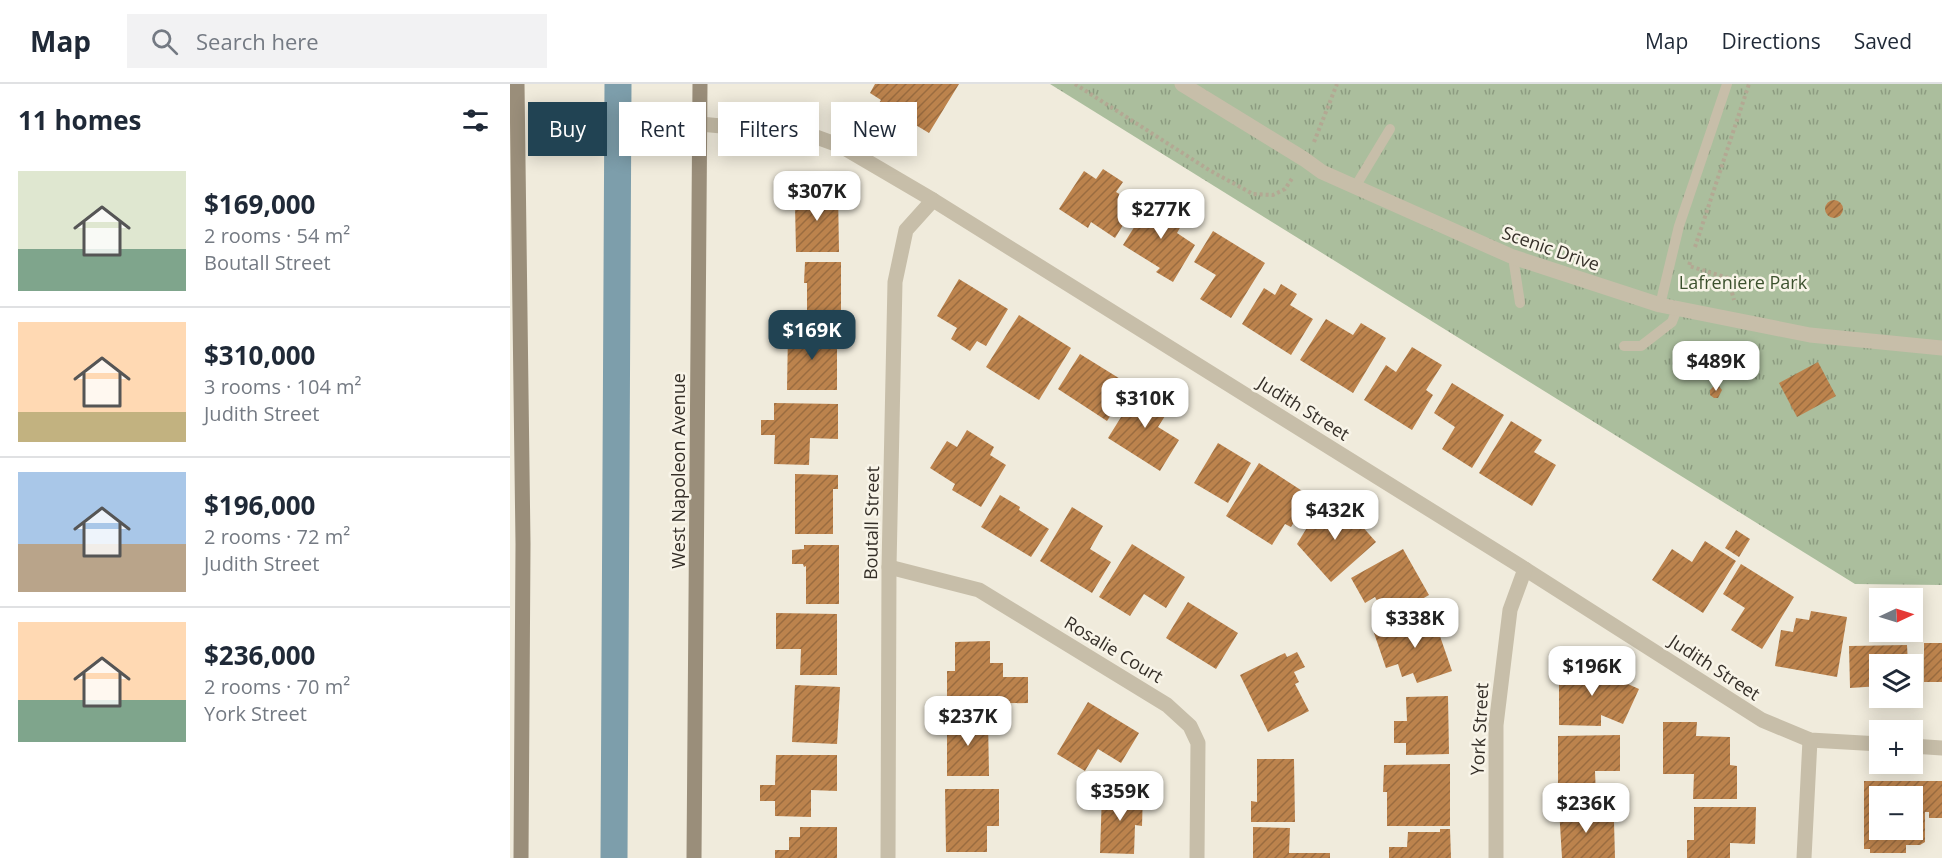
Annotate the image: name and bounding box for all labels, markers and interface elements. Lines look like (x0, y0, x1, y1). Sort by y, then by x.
search box (127, 14, 547, 68)
text: Map (30, 22, 91, 60)
icon: search (148, 25, 181, 58)
text: Search here (196, 26, 319, 56)
text: Map (1645, 27, 1688, 55)
text: Directions (1721, 27, 1821, 55)
text: Saved (1854, 27, 1912, 55)
text: 11 homes (18, 102, 142, 138)
chip: Buy (528, 102, 607, 156)
chip: Rent (619, 102, 706, 156)
chip: Filters (718, 102, 819, 156)
chip: New (831, 102, 917, 156)
icon: filters (459, 104, 492, 137)
pin: $307K (775, 171, 859, 222)
text: $307K (787, 177, 847, 204)
text: $169,000 (204, 186, 315, 222)
pin: $277K (1119, 189, 1203, 240)
icon: home (66, 195, 138, 267)
text: $277K (1131, 195, 1191, 222)
street label: Scenic Drive (1499, 220, 1603, 276)
text: 2 rooms · 54 m² (204, 222, 350, 249)
text: Boutall Street (204, 249, 331, 276)
park label: Lafreniere Park (1679, 270, 1808, 294)
pin: $169K (770, 310, 854, 361)
text: $169K (782, 316, 842, 343)
text: $310,000 (204, 337, 315, 373)
pin: $489K (1674, 341, 1758, 392)
icon: home (66, 346, 138, 418)
text: $489K (1686, 347, 1746, 374)
street label: Judith Street (1252, 369, 1354, 446)
text: 3 rooms · 104 m² (204, 373, 362, 400)
street label: West Napoleon Avenue (666, 373, 690, 569)
pin: $310K (1103, 378, 1187, 429)
text: $310K (1115, 384, 1175, 411)
text: Judith Street (204, 400, 319, 427)
street label: Boutall Street (858, 466, 884, 580)
text: $196,000 (204, 487, 315, 523)
pin: $432K (1293, 490, 1377, 541)
icon: home (66, 496, 138, 568)
text: $432K (1305, 496, 1365, 523)
text: 2 rooms · 72 m² (204, 523, 350, 550)
text: Judith Street (204, 550, 319, 577)
north arrow (1869, 588, 1923, 642)
map controls (1869, 588, 1923, 840)
pin: $338K (1373, 598, 1457, 649)
text: $338K (1385, 604, 1445, 631)
street label: Rosalie Court (1060, 610, 1168, 688)
street label: Judith Street (1663, 628, 1765, 705)
text: $236,000 (204, 637, 315, 673)
icon: home (66, 646, 138, 718)
pin: $196K (1550, 646, 1634, 697)
text: $196K (1562, 652, 1622, 679)
button: layers (1869, 654, 1923, 708)
text: 2 rooms · 70 m² (204, 673, 350, 700)
street label: York Street (1465, 682, 1493, 776)
pin: $237K (926, 696, 1010, 747)
text: York Street (204, 700, 307, 727)
text: $237K (938, 702, 998, 729)
button: + (1869, 720, 1923, 774)
pin: $359K (1078, 771, 1162, 822)
text: $359K (1090, 777, 1150, 804)
pin: $236K (1544, 783, 1628, 834)
button: − (1869, 786, 1923, 840)
text: $236K (1556, 789, 1616, 816)

